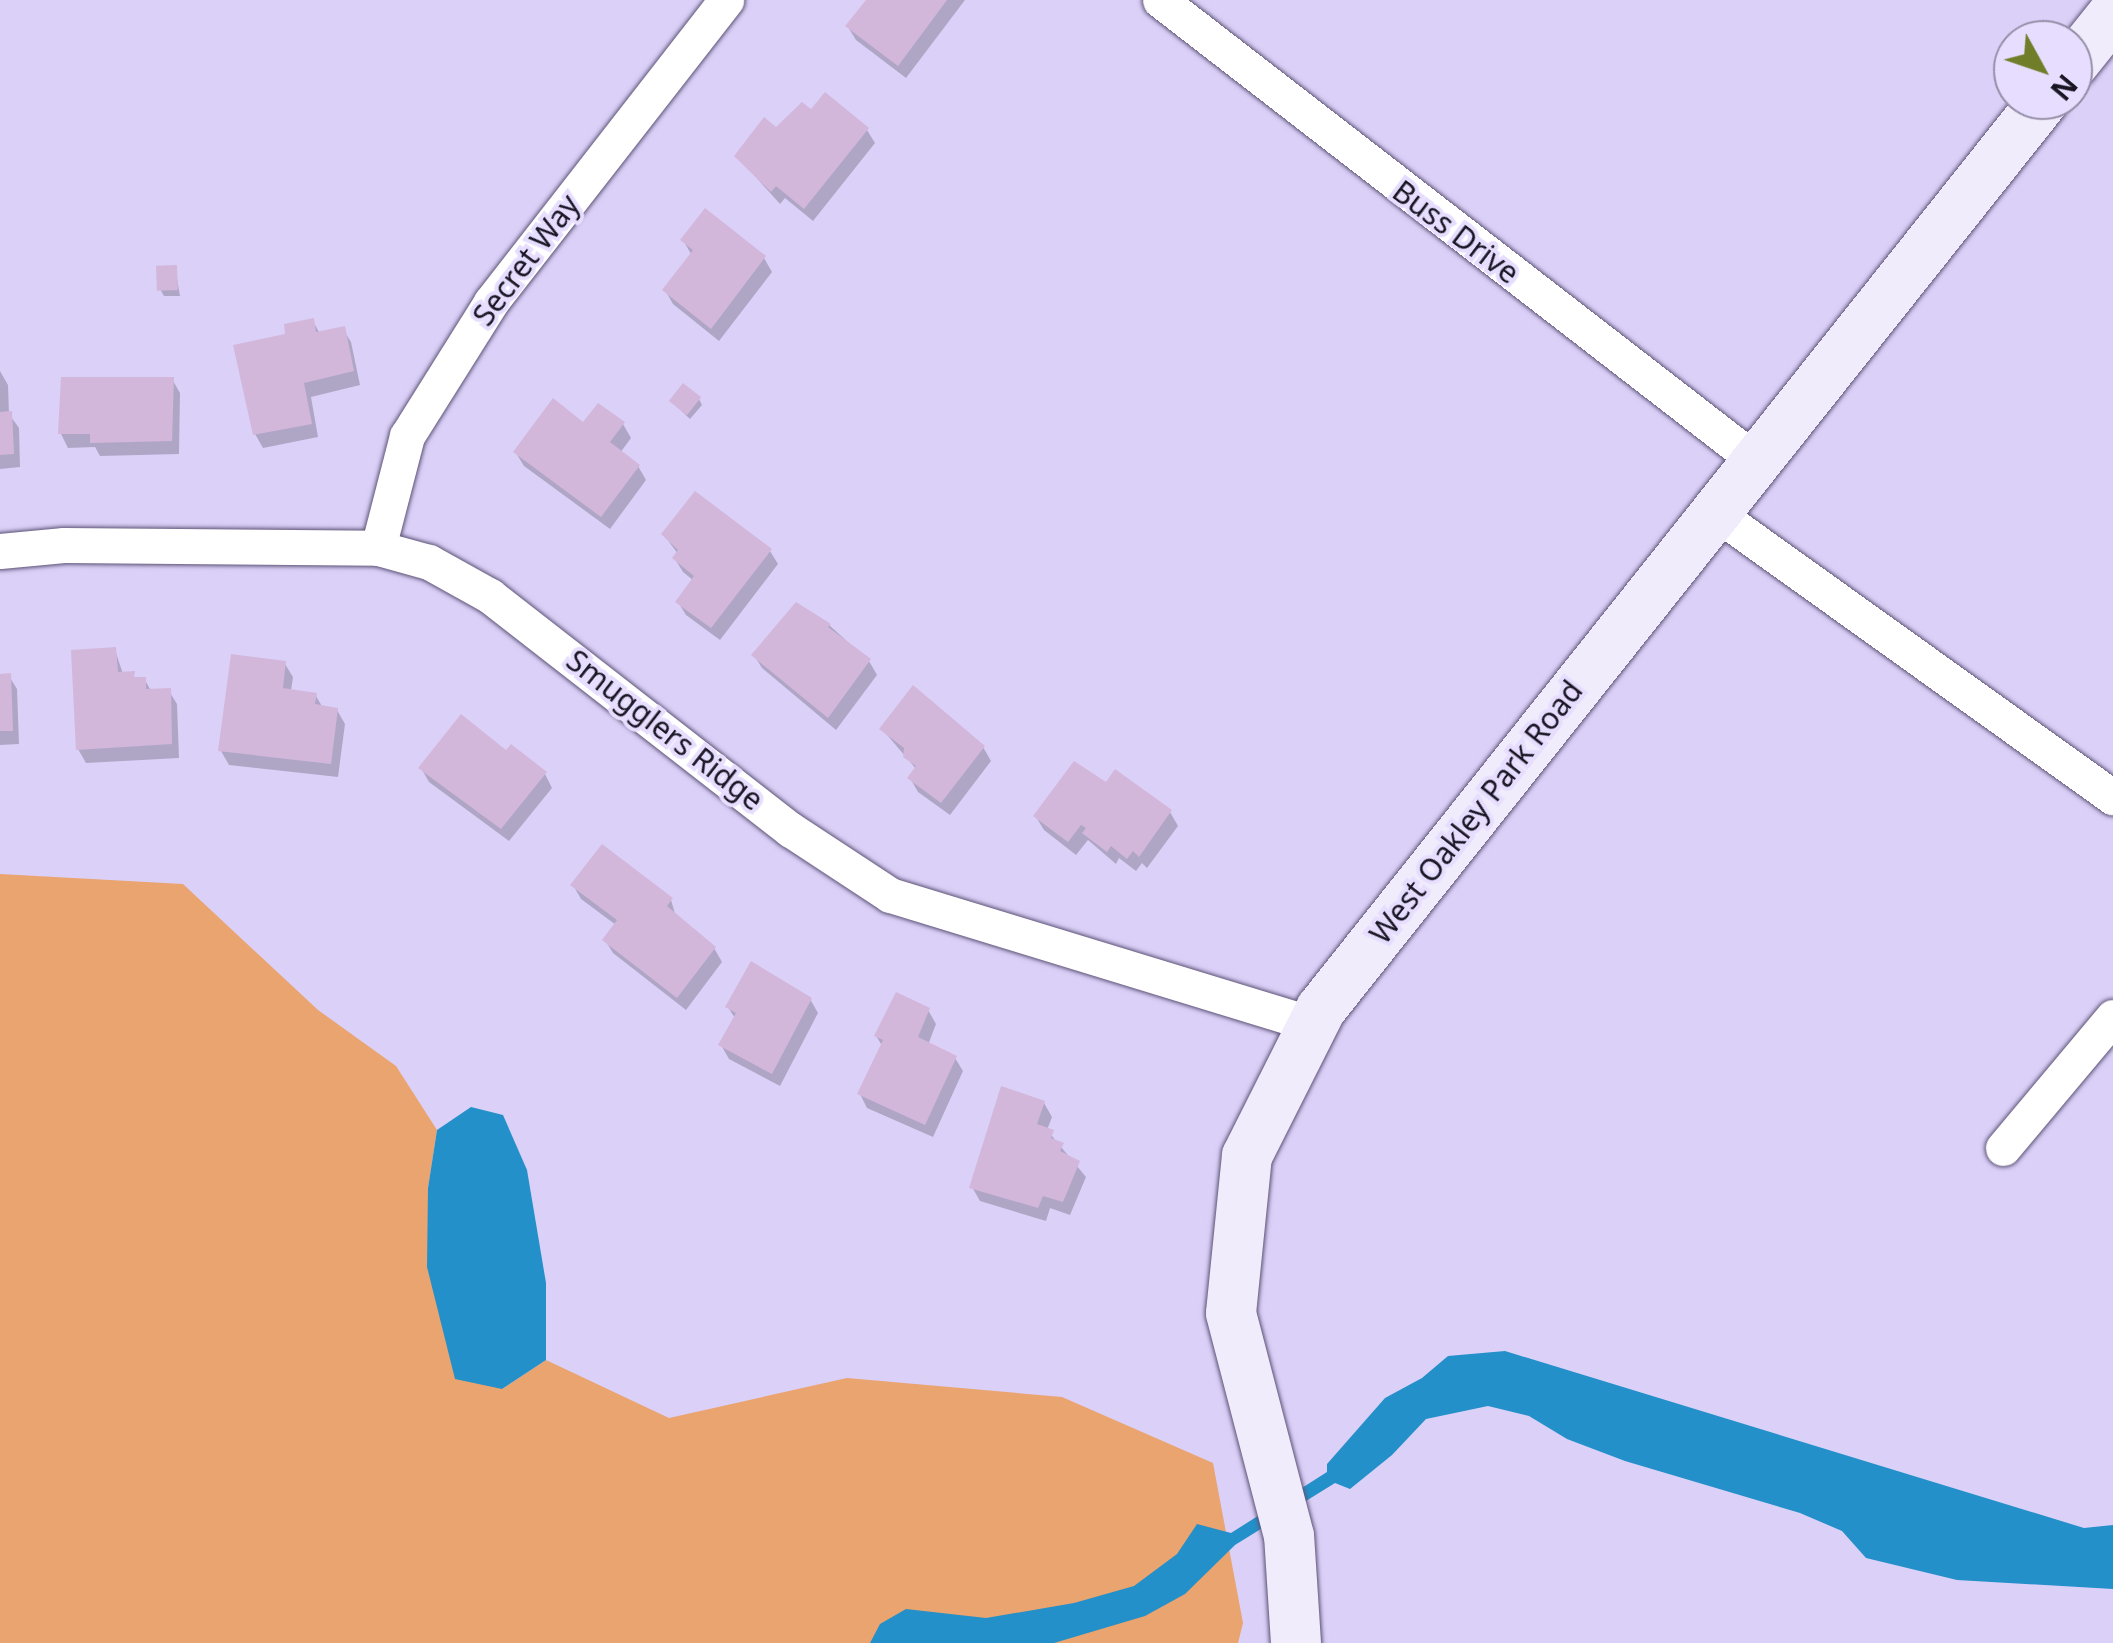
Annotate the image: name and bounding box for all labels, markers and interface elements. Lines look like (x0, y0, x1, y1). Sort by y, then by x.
north arrow (1993, 20, 2093, 120)
text: N (2043, 67, 2086, 109)
street label: Buss Drive (1386, 173, 1526, 291)
street label: Secret Way (465, 187, 587, 333)
street label: Smugglers Ridge (560, 642, 770, 818)
street label: West Oakley Park Road (1362, 673, 1590, 951)

